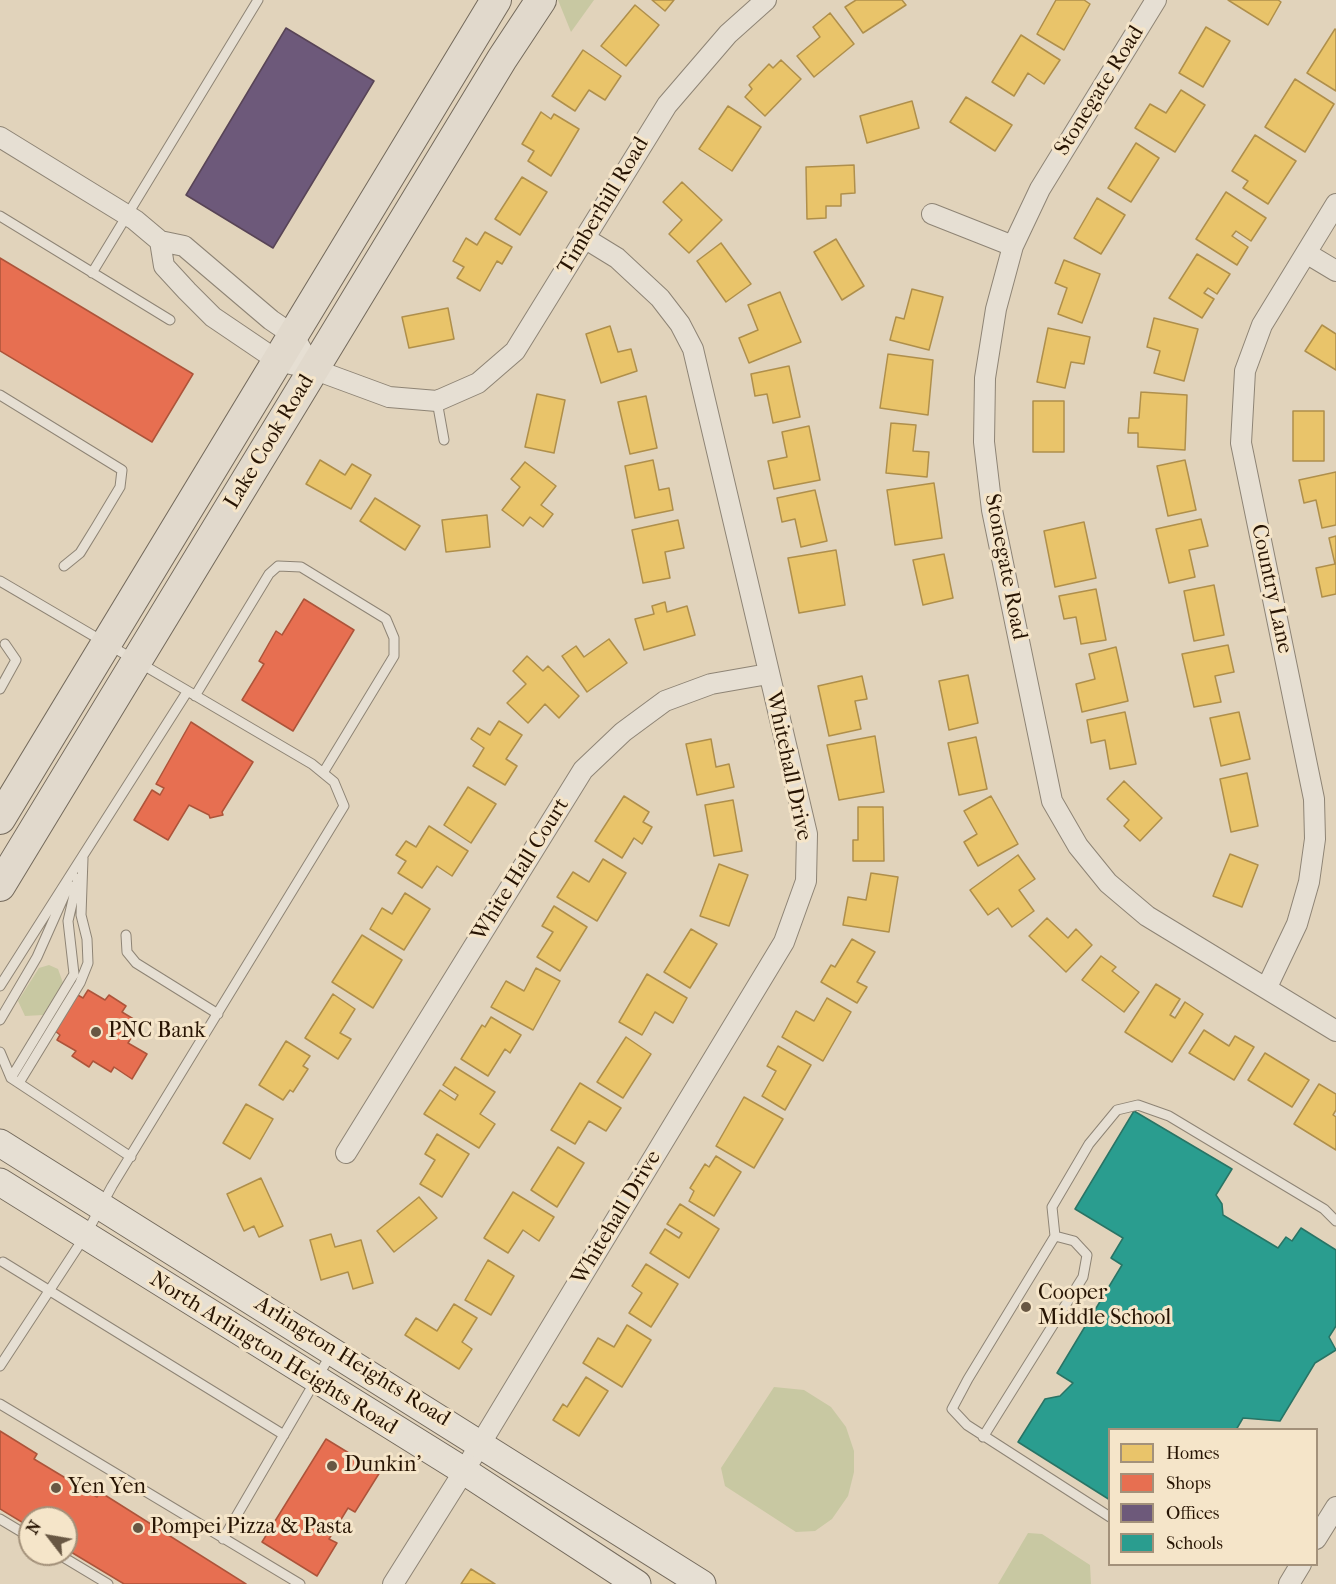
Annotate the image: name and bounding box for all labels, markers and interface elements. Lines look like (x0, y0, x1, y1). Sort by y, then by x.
street label: Stonegate Road (1050, 21, 1150, 161)
street label: Timberhill Road (553, 133, 655, 279)
street label: Lake Cook Road (220, 370, 320, 514)
street label: Stonegate Road (978, 492, 1032, 642)
street label: Country Lane (1244, 522, 1298, 656)
street label: Whitehall Drive (759, 689, 817, 843)
street label: White Hall Court (466, 794, 576, 946)
place label: PNC Bank (108, 1019, 206, 1045)
marker: PNC Bank (89, 1025, 103, 1039)
street label: Whitehall Drive (567, 1146, 667, 1290)
street label: North Arlington Heights Road (144, 1267, 402, 1441)
place label: Cooper Middle School (1038, 1281, 1171, 1332)
street label: Arlington Heights Road (249, 1291, 455, 1433)
marker: Cooper Middle School (1019, 1300, 1033, 1314)
legend (1108, 1428, 1318, 1566)
text: Homes (1166, 1443, 1220, 1464)
place label: Dunkin' (344, 1453, 421, 1479)
marker: Dunkin' (325, 1459, 339, 1473)
text: Shops (1166, 1473, 1211, 1494)
place label: Yen Yen (68, 1475, 146, 1501)
marker: Yen Yen (49, 1481, 63, 1495)
text: Offices (1166, 1503, 1219, 1524)
north arrow (18, 1506, 78, 1566)
place label: Pompei Pizza & Pasta (150, 1515, 352, 1541)
text: N (23, 1517, 45, 1538)
marker: Pompei Pizza & Pasta (131, 1521, 145, 1535)
text: Schools (1166, 1533, 1223, 1554)

